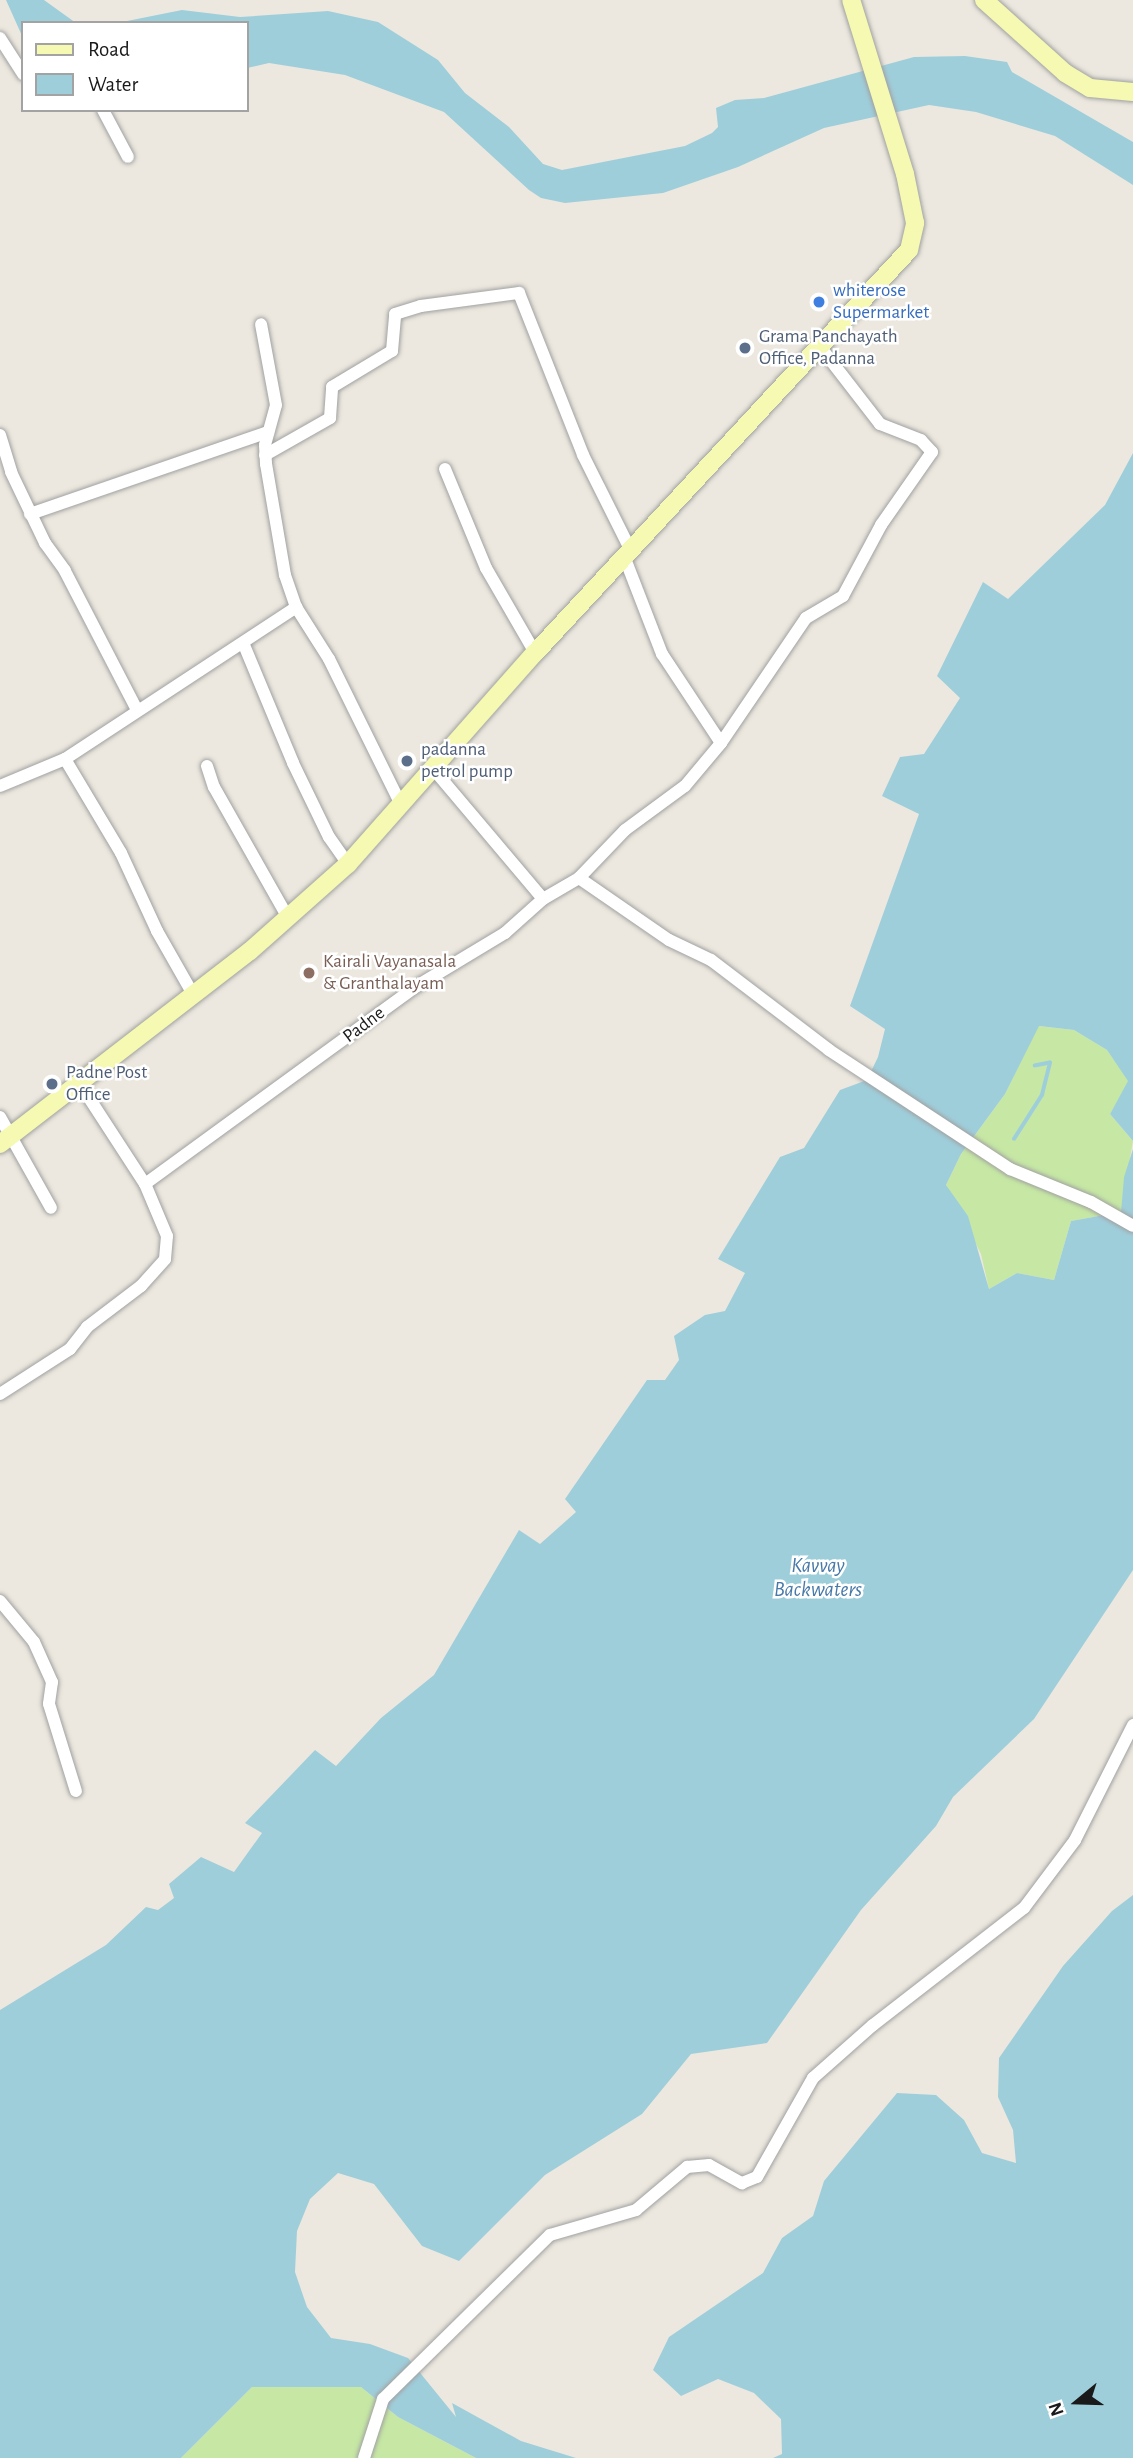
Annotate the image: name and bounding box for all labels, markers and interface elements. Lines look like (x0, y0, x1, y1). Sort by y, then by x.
legend (21, 21, 248, 112)
text: Road (88, 39, 130, 60)
text: Water (88, 74, 138, 95)
place label: whiterose Supermarket (833, 280, 929, 324)
marker: whiterose Supermarket (811, 294, 827, 310)
place label: Grama Panchayath Office, Padanna (759, 326, 898, 370)
marker: Grama Panchayath Office, Padanna (737, 340, 753, 356)
place label: padanna petrol pump (421, 739, 513, 783)
marker: padanna petrol pump (399, 753, 415, 769)
place label: Kairali Vayanasala & Granthalayam (323, 951, 456, 995)
marker: Kairali Vayanasala & Granthalayam (301, 965, 317, 981)
street label: Padne (339, 1002, 389, 1048)
place label: Padne Post Office (66, 1062, 147, 1106)
marker: Padne Post Office (44, 1076, 60, 1092)
water label: Kavvay Backwaters (774, 1553, 862, 1603)
north arrow (1042, 2367, 1112, 2437)
text: N (1046, 2400, 1068, 2418)

